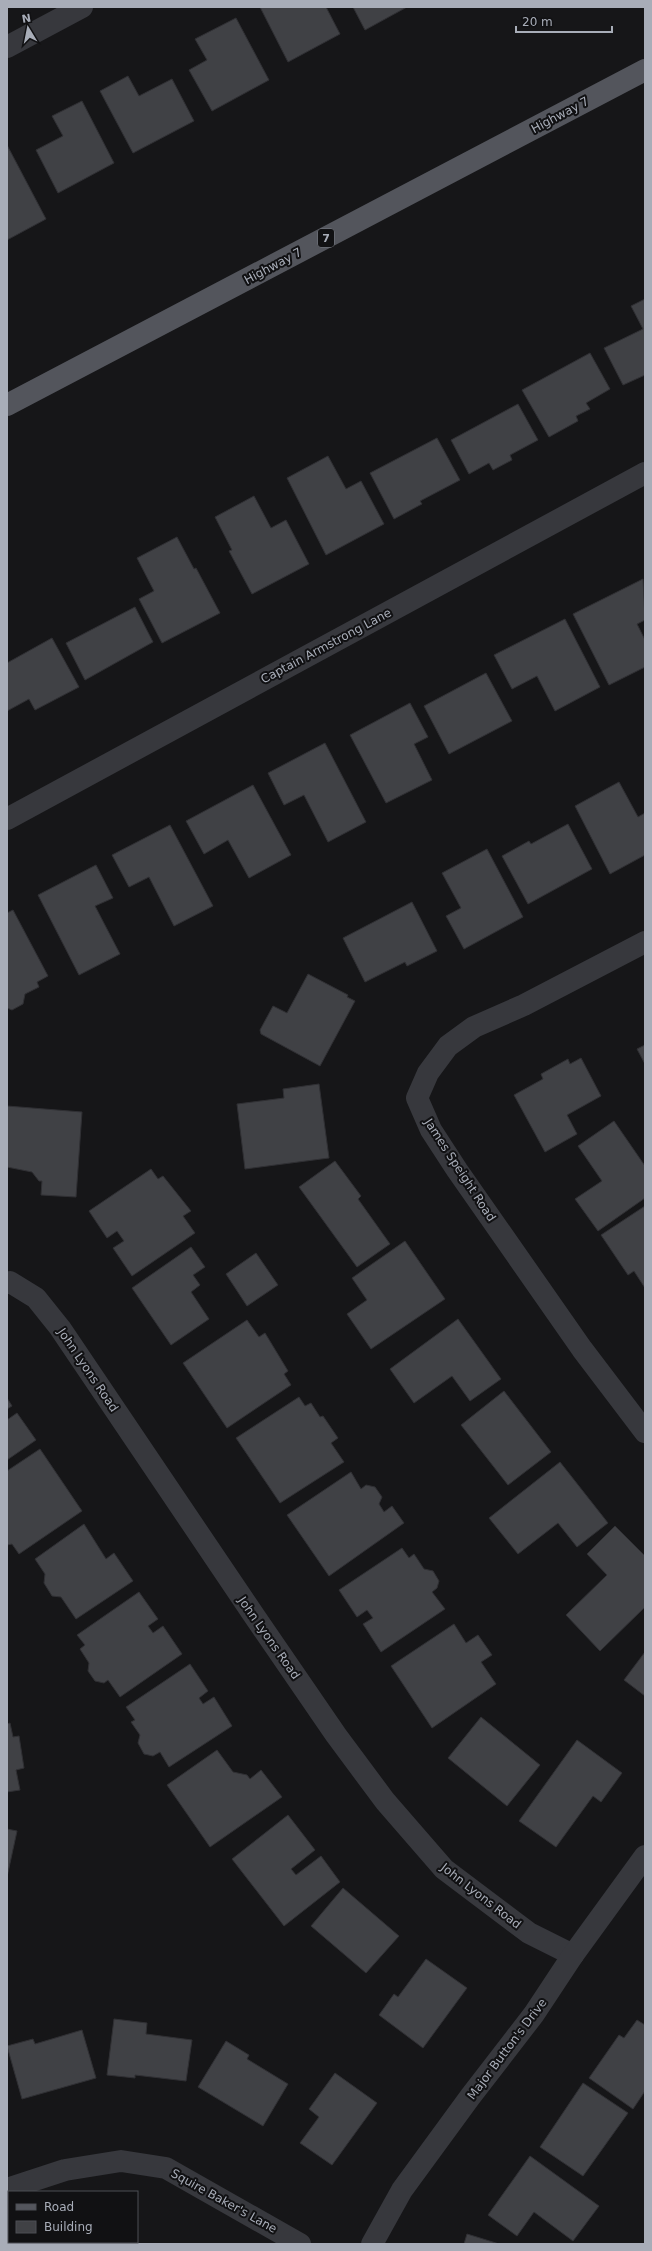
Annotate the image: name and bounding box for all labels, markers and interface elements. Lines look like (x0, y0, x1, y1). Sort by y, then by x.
north arrow (8, 8, 48, 48)
scale bar (516, 8, 612, 34)
text: N (21, 11, 32, 26)
text: 20 m (522, 15, 553, 29)
street label: Highway 7 (529, 94, 591, 136)
road number: 7 (318, 229, 334, 247)
street label: Highway 7 (242, 245, 304, 287)
street label: Captain Armstrong Lane (258, 606, 394, 686)
street label: James Speight Road (421, 1115, 499, 1224)
street label: John Lyons Road (54, 1325, 121, 1414)
street label: John Lyons Road (235, 1593, 303, 1682)
street label: John Lyons Road (437, 1860, 524, 1932)
street label: Major Button's Drive (464, 1996, 550, 2102)
street label: Squire Baker's Lane (169, 2166, 279, 2236)
legend (8, 2191, 138, 2243)
text: Road (44, 2200, 74, 2214)
text: Building (44, 2220, 93, 2234)

